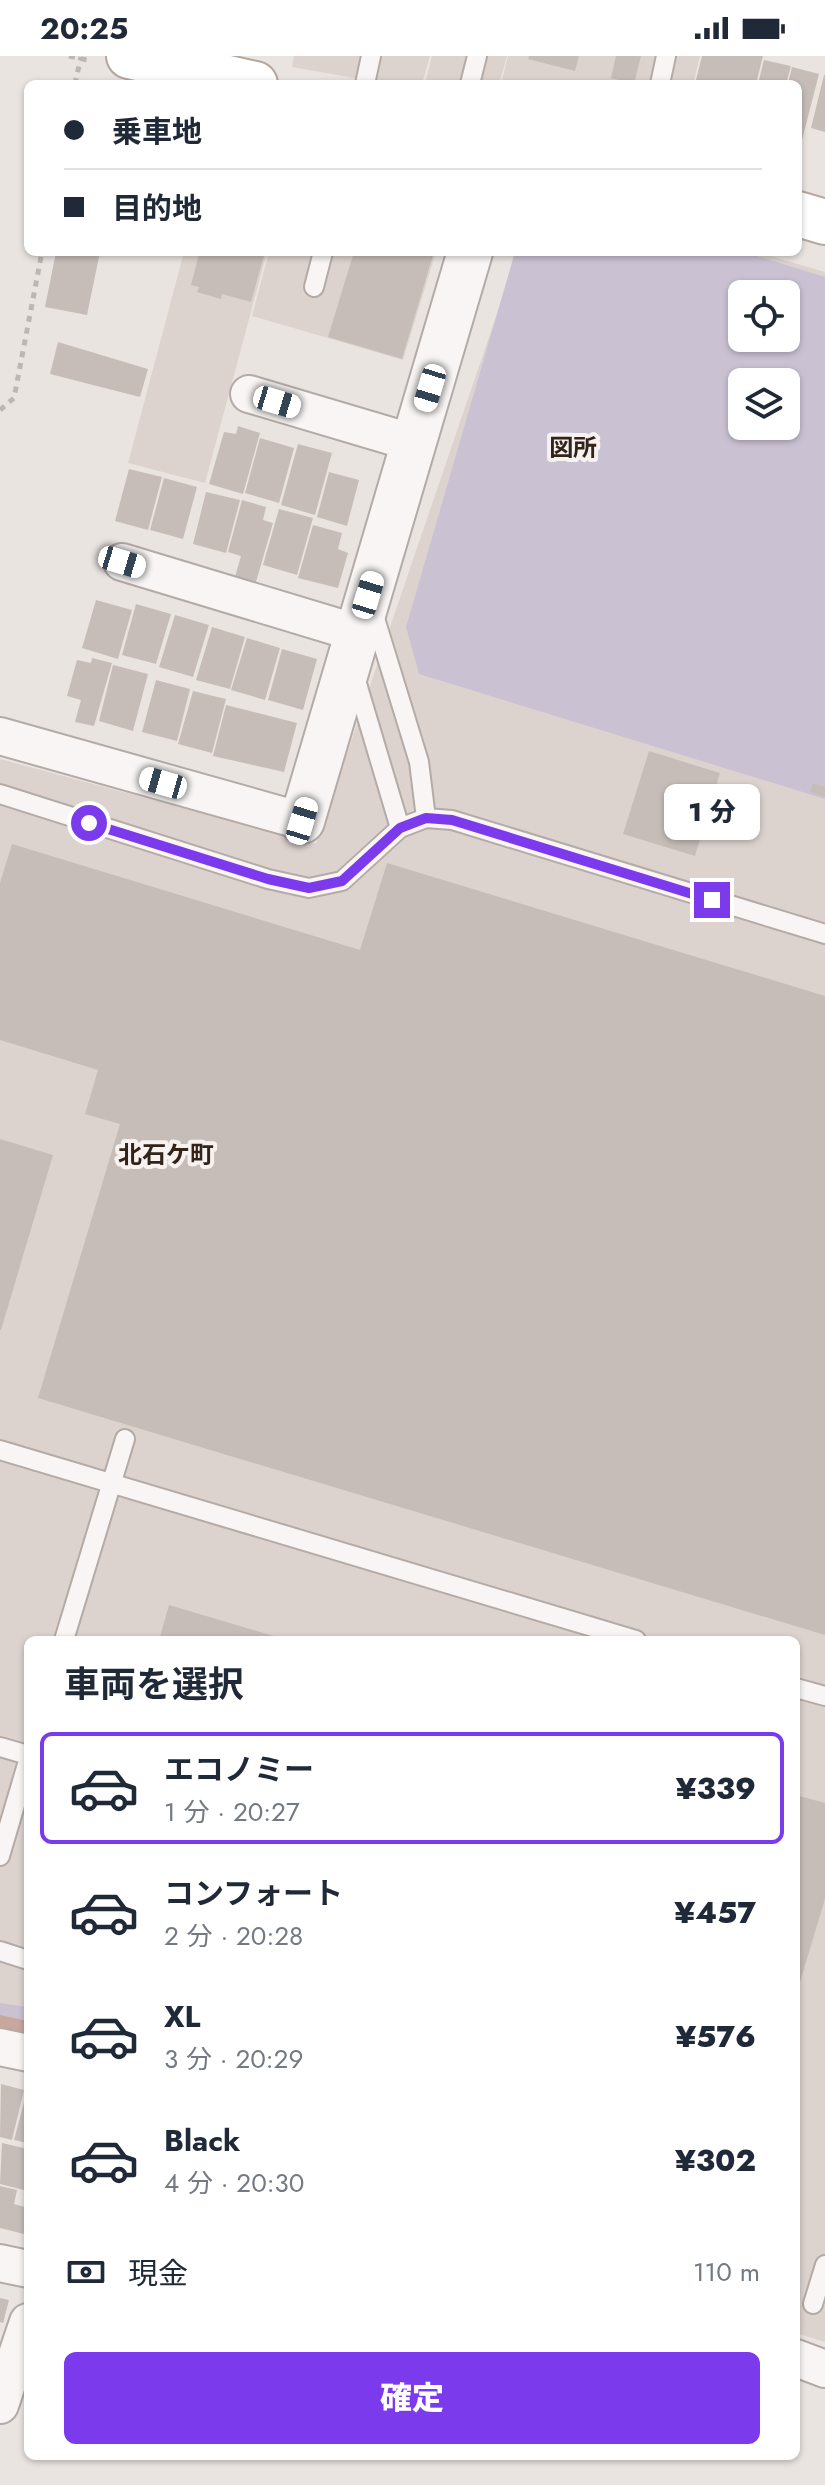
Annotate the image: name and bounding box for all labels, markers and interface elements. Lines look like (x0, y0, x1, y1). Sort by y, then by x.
text: 20:25 (40, 7, 128, 50)
text: 乗車地 (112, 110, 202, 153)
text: 目的地 (112, 187, 202, 230)
map controls (728, 280, 800, 440)
button: locate (728, 280, 800, 352)
car (412, 362, 448, 414)
button: layers (728, 368, 800, 440)
car (251, 384, 303, 420)
district label: 図所 (549, 430, 597, 465)
car (96, 544, 148, 580)
car (350, 569, 386, 621)
car (137, 765, 189, 801)
callout: 1 分 (664, 784, 760, 840)
text: 1 分 (688, 793, 736, 831)
car (284, 795, 320, 847)
route start (71, 805, 107, 841)
route end (694, 882, 730, 918)
district label: 北石ケ町 (118, 1137, 214, 1172)
text: 車両を選択 (64, 1658, 244, 1710)
text: エコノミー (164, 1748, 314, 1791)
icon: car (68, 1752, 140, 1824)
text: ¥339 (676, 1767, 756, 1810)
text: 1 分 · 20:27 (164, 1793, 300, 1831)
text: コンフォート (164, 1872, 343, 1915)
icon: car (68, 1876, 140, 1948)
text: ¥457 (674, 1891, 756, 1934)
text: 2 分 · 20:28 (164, 1917, 303, 1955)
text: XL (164, 1995, 200, 2038)
icon: car (68, 2000, 140, 2072)
text: ¥576 (675, 2015, 756, 2058)
text: 3 分 · 20:29 (164, 2040, 303, 2078)
text: Black (164, 2119, 240, 2162)
icon: car (68, 2124, 140, 2196)
text: ¥302 (675, 2139, 756, 2182)
text: 4 分 · 20:30 (164, 2164, 304, 2202)
icon: cash (64, 2250, 108, 2294)
text: 現金 (128, 2252, 188, 2295)
text: 110 m (693, 2253, 760, 2291)
button: 確定 (64, 2352, 760, 2444)

